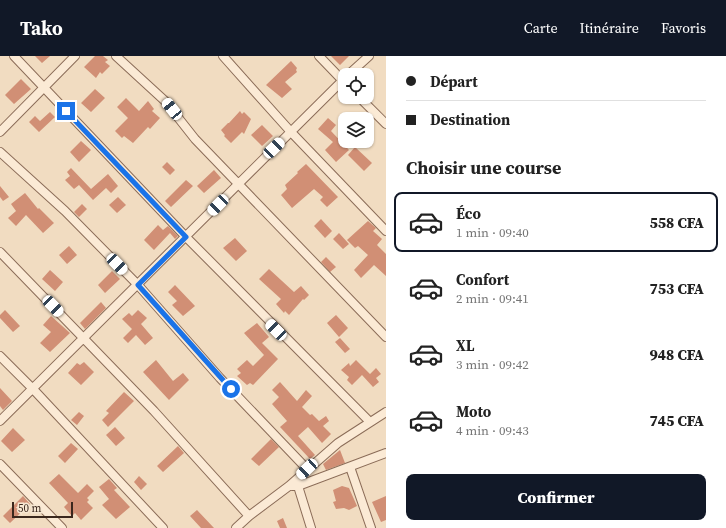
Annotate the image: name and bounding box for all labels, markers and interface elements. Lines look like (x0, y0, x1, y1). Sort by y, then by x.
text: Tako (20, 15, 63, 41)
text: Carte (524, 18, 558, 38)
text: Itinéraire (580, 18, 639, 38)
text: Favoris (661, 18, 706, 38)
map controls (338, 68, 374, 148)
button: locate (338, 68, 374, 104)
text: Départ (430, 71, 478, 92)
car (160, 96, 184, 122)
route end (57, 102, 75, 120)
text: Destination (430, 109, 510, 130)
button: layers (338, 112, 374, 148)
car (261, 135, 287, 161)
text: Choisir une course (406, 155, 561, 180)
car (205, 192, 231, 218)
text: Éco (456, 203, 481, 224)
icon: car (408, 204, 444, 240)
text: 558 CFA (649, 212, 704, 233)
text: 1 min · 09:40 (456, 224, 529, 241)
car (104, 251, 130, 277)
text: Confort (456, 269, 509, 290)
icon: car (408, 270, 444, 306)
text: 753 CFA (649, 278, 704, 299)
text: 2 min · 09:41 (456, 290, 529, 307)
car (40, 293, 66, 319)
car (263, 317, 289, 343)
text: XL (456, 335, 475, 356)
icon: car (408, 336, 444, 372)
text: 948 CFA (649, 344, 704, 365)
text: 3 min · 09:42 (456, 356, 529, 373)
route start (222, 380, 240, 398)
text: Moto (456, 401, 491, 422)
icon: car (408, 402, 444, 438)
text: 745 CFA (649, 410, 704, 431)
text: 4 min · 09:43 (456, 422, 529, 439)
car (294, 456, 320, 482)
button: Confirmer (406, 474, 706, 520)
scale bar (12, 500, 73, 519)
text: 50 m (18, 501, 41, 516)

